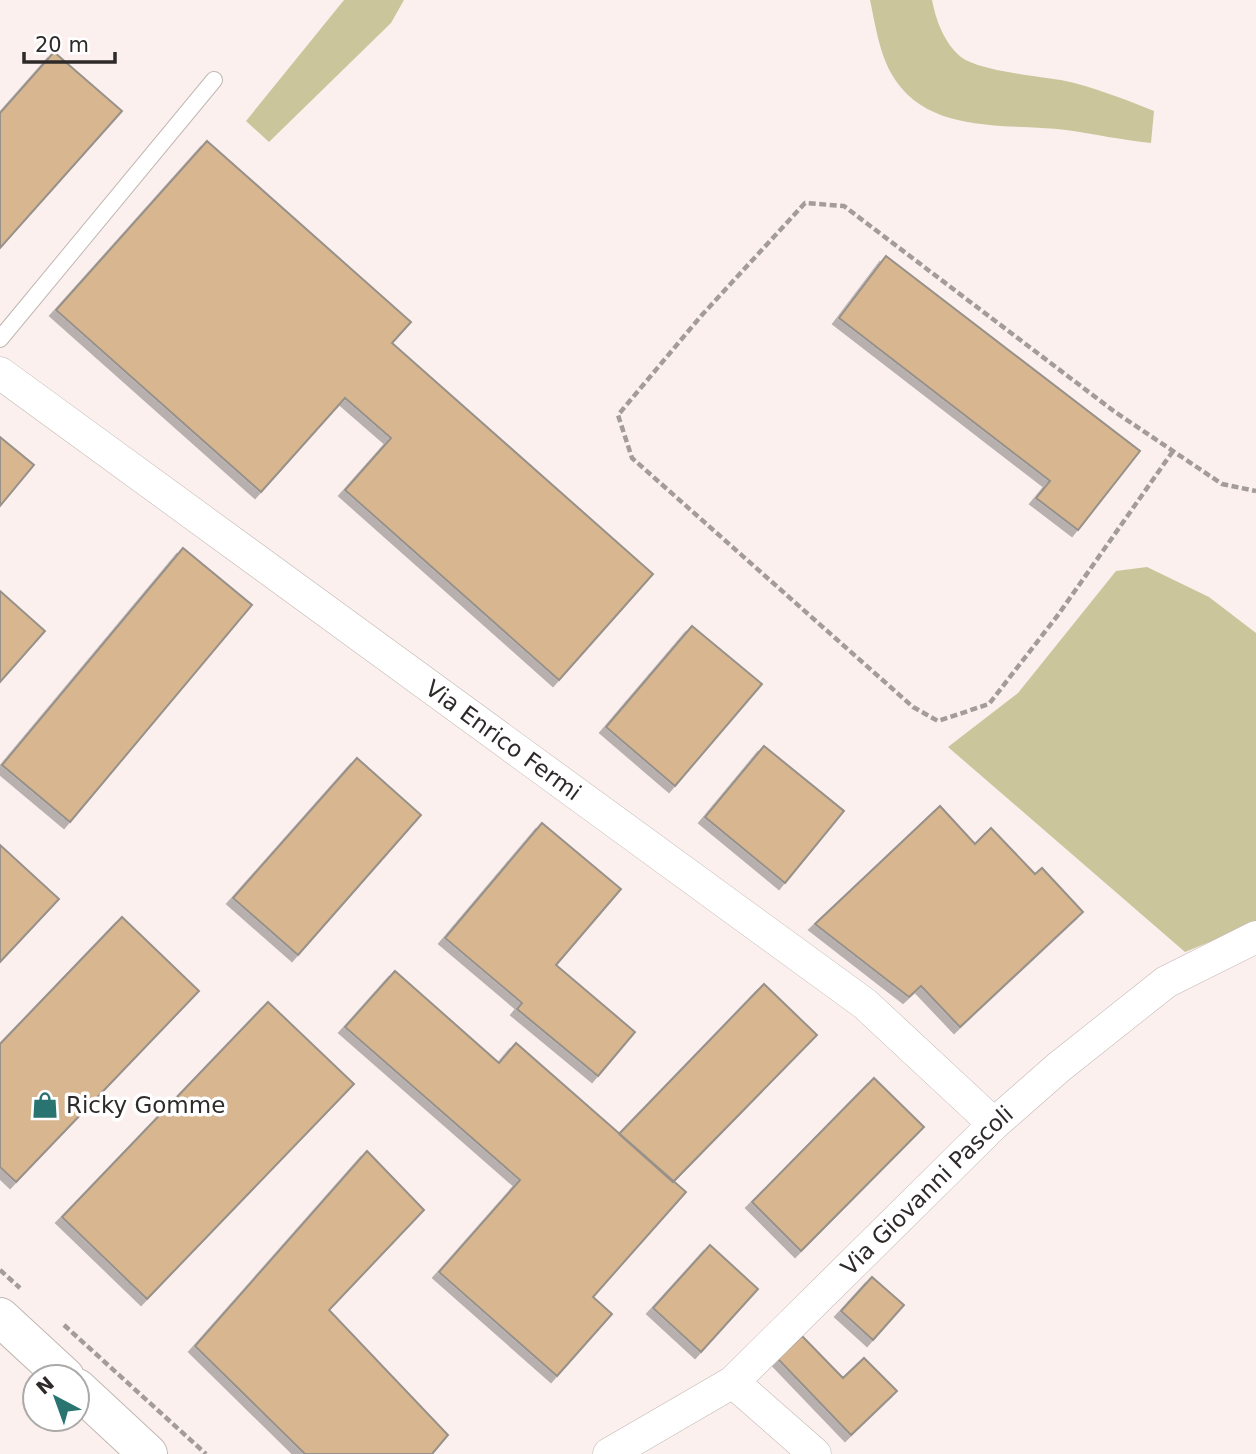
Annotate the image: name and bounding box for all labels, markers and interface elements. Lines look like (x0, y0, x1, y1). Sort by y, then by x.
scale bar (24, 21, 116, 65)
text: 20 m (35, 33, 89, 57)
street label: Via Enrico Fermi (420, 675, 586, 805)
shop icon: Ricky Gomme (30, 1090, 60, 1120)
place label: Ricky Gomme (66, 1092, 225, 1118)
street label: Via Giovanni Pascoli (836, 1101, 1018, 1281)
north arrow (21, 1363, 91, 1433)
text: N (32, 1372, 58, 1399)

